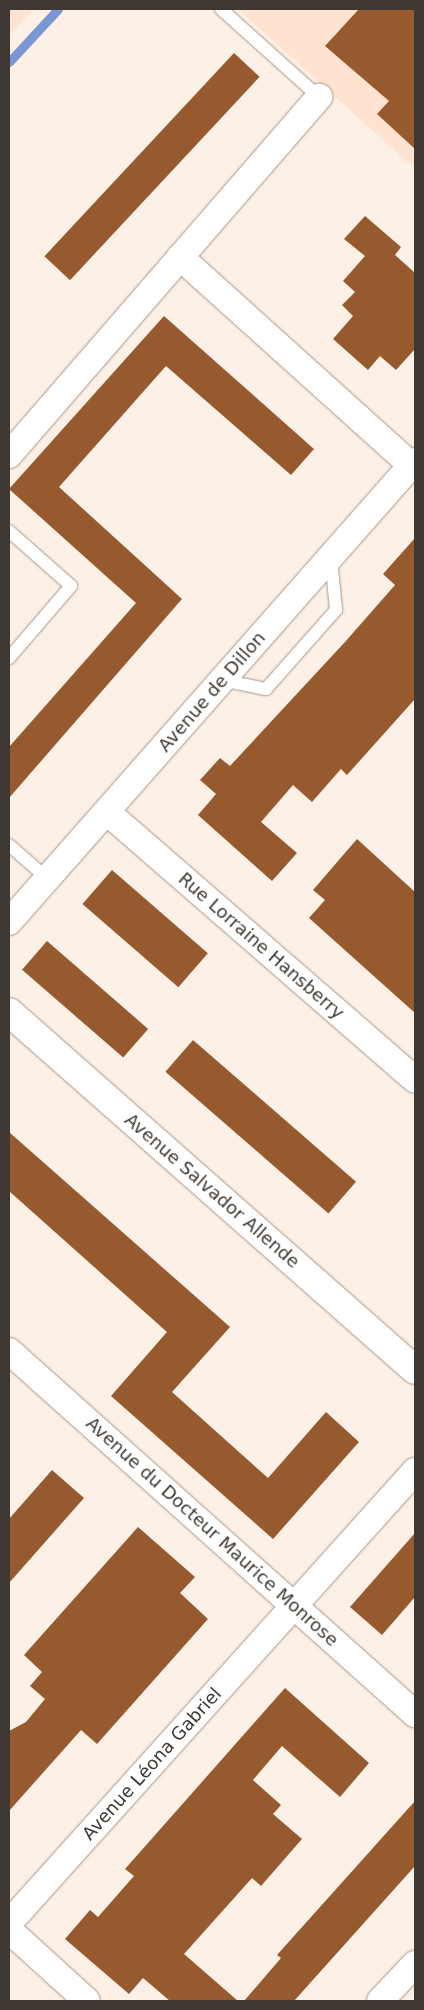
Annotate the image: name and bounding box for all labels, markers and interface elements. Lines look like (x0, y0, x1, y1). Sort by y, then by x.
street label: Avenue de Dillon (154, 628, 270, 756)
street label: Rue Lorraine Hansberry (174, 868, 348, 1024)
street label: Avenue Salvador Allende (120, 1109, 304, 1273)
street label: Avenue du Docteur Maurice Monrose (81, 1413, 343, 1651)
street label: Avenue Léona Gabriel (78, 1683, 226, 1845)

